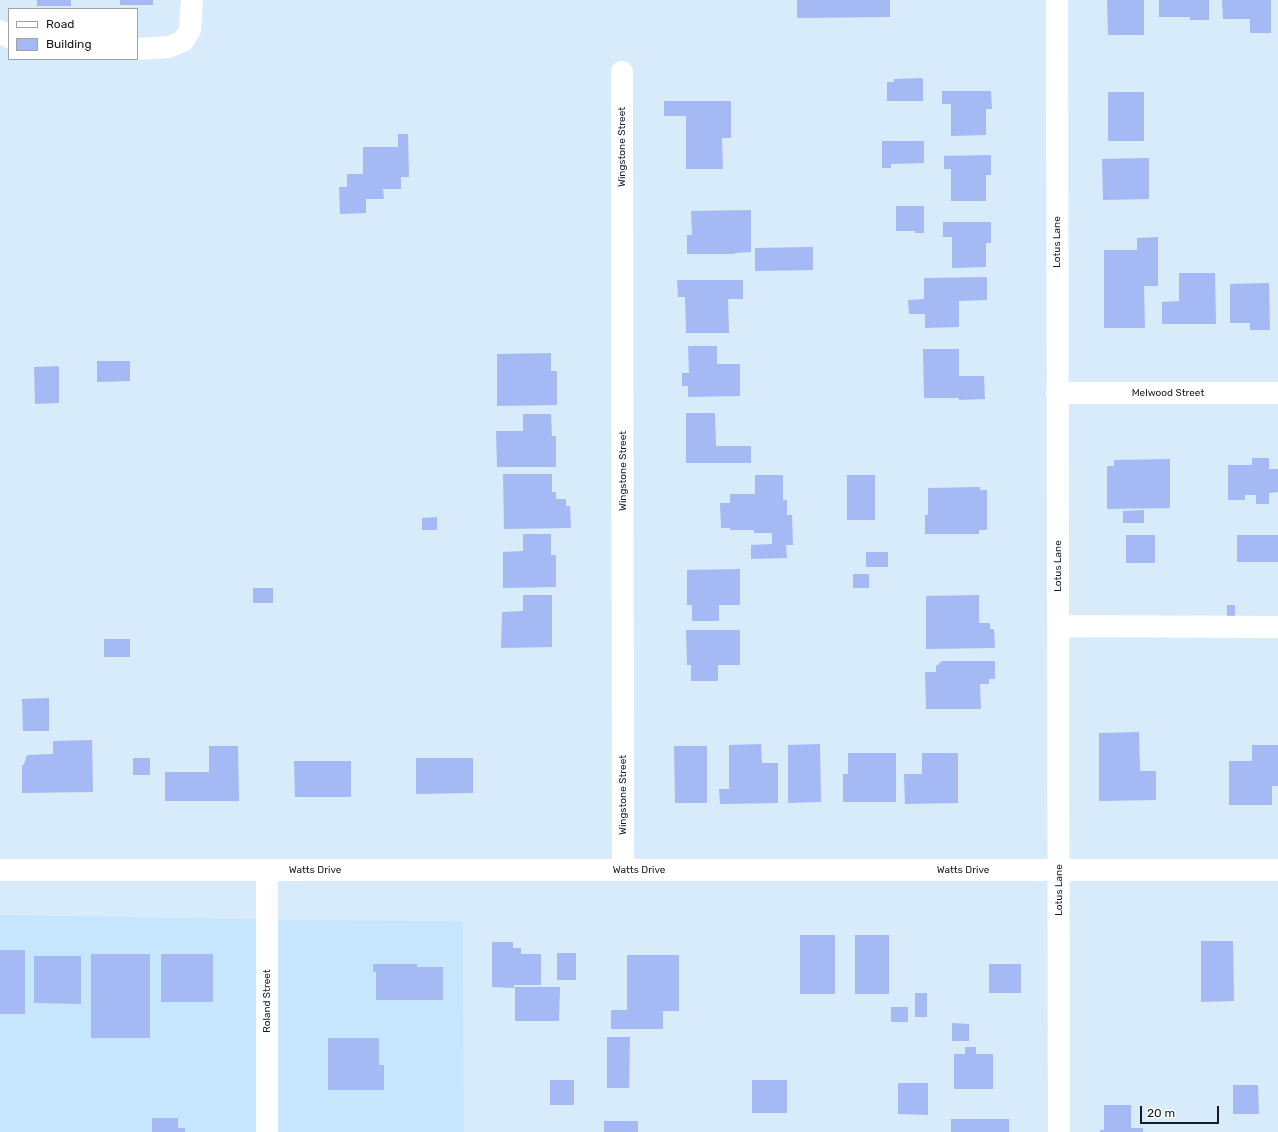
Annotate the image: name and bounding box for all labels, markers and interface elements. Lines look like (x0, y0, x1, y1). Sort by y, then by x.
legend (8, 8, 138, 60)
text: Road (46, 17, 74, 31)
text: Building (46, 37, 92, 51)
street label: Wingstone Street (616, 107, 628, 187)
street label: Lotus Lane (1051, 216, 1063, 268)
street label: Melwood Street (1132, 387, 1204, 399)
street label: Wingstone Street (617, 431, 629, 511)
street label: Lotus Lane (1052, 540, 1064, 592)
street label: Wingstone Street (617, 755, 629, 835)
street label: Watts Drive (289, 864, 341, 876)
street label: Watts Drive (613, 864, 665, 876)
street label: Watts Drive (937, 864, 989, 876)
street label: Lotus Lane (1053, 864, 1065, 916)
street label: Roland Street (261, 969, 273, 1033)
scale bar (1142, 1098, 1221, 1124)
text: 20 m (1147, 1106, 1175, 1120)

